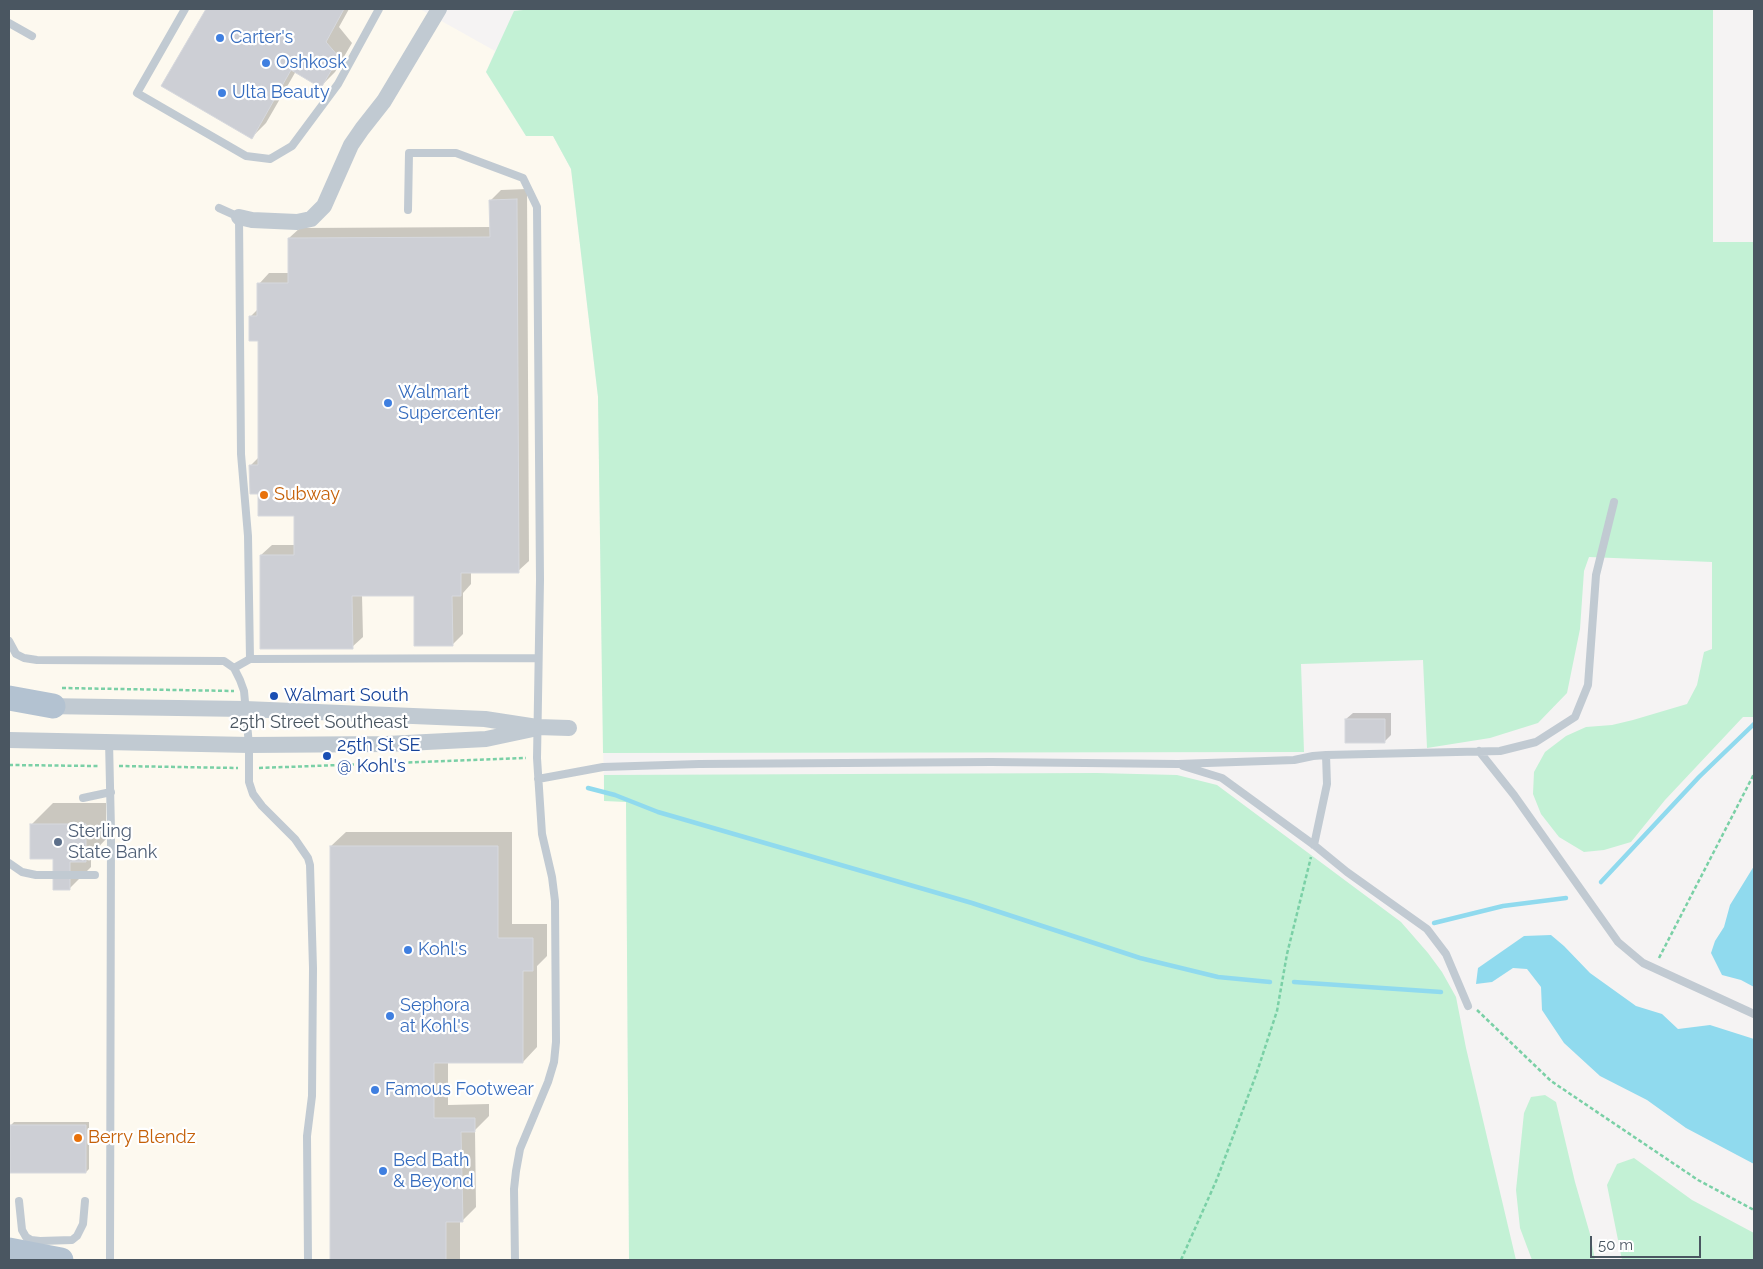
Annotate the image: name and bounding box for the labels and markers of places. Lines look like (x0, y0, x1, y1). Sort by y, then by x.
place label: Carter's (230, 27, 293, 49)
marker: Carter's (214, 32, 226, 44)
place label: Oshkosk (276, 52, 347, 74)
marker: Oshkosk (260, 57, 272, 69)
place label: Ulta Beauty (232, 82, 330, 104)
marker: Ulta Beauty (216, 87, 228, 99)
place label: Walmart Supercenter (398, 382, 501, 424)
marker: Walmart Supercenter (382, 397, 394, 409)
place label: Subway (274, 484, 340, 506)
marker: Subway (258, 489, 270, 501)
place label: Walmart South (284, 685, 409, 707)
marker: Walmart South (268, 690, 280, 702)
place label: 25th St SE @ Kohl's (337, 735, 421, 778)
marker: 25th St SE @ Kohl's (321, 750, 333, 762)
place label: Sterling State Bank (68, 821, 157, 864)
marker: Sterling State Bank (52, 836, 64, 848)
place label: Kohl's (418, 939, 467, 961)
marker: Kohl's (402, 944, 414, 956)
place label: Sephora at Kohl's (400, 995, 470, 1038)
marker: Sephora at Kohl's (384, 1010, 396, 1022)
place label: Famous Footwear (385, 1079, 534, 1101)
marker: Famous Footwear (369, 1084, 381, 1096)
place label: Berry Blendz (88, 1127, 196, 1149)
marker: Berry Blendz (72, 1132, 84, 1144)
place label: Bed Bath & Beyond (393, 1150, 474, 1192)
marker: Bed Bath & Beyond (377, 1165, 389, 1177)

